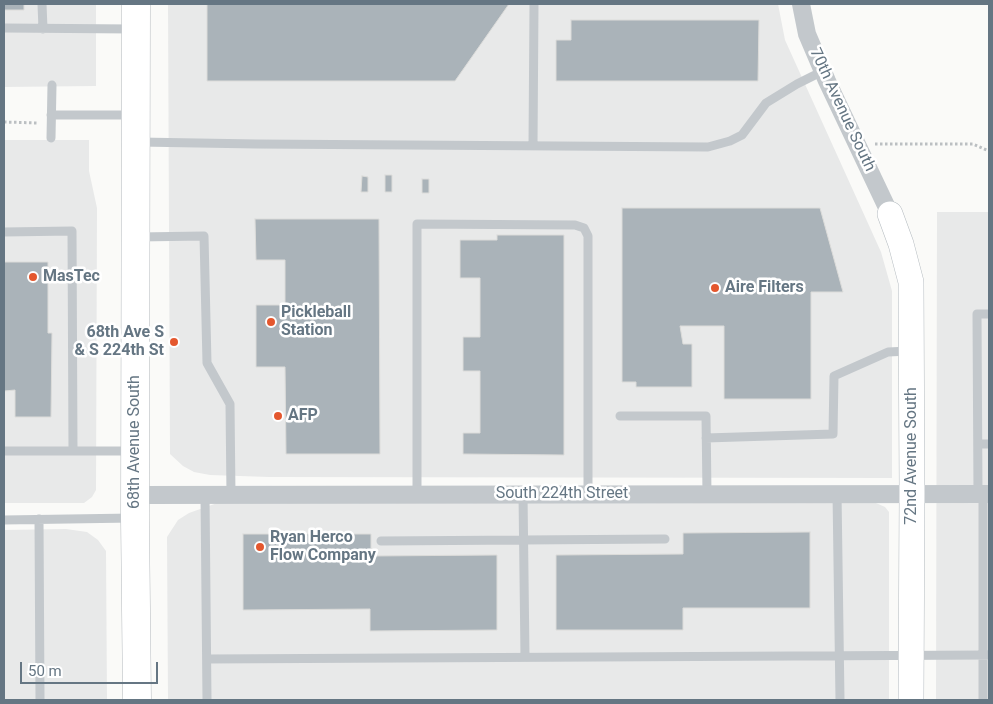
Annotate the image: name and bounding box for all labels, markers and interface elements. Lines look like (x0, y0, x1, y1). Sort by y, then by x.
street label: 70th Avenue South (805, 45, 879, 175)
place label: MasTec (43, 267, 100, 287)
marker: MasTec (27, 271, 39, 283)
place label: Aire Filters (725, 278, 804, 298)
marker: Aire Filters (709, 282, 721, 294)
place label: Pickleball Station (281, 303, 351, 341)
marker: Pickleball Station (265, 316, 277, 328)
place label: 68th Ave S & S 224th St (75, 323, 164, 361)
marker: 68th Ave S & S 224th St (168, 336, 180, 348)
street label: 68th Avenue South (125, 375, 145, 509)
street label: 72nd Avenue South (902, 387, 922, 525)
place label: AFP (288, 406, 318, 426)
marker: AFP (272, 410, 284, 422)
street label: South 224th Street (496, 484, 628, 504)
place label: Ryan Herco Flow Company (270, 528, 376, 566)
marker: Ryan Herco Flow Company (254, 541, 266, 553)
scale bar (22, 652, 160, 684)
text: 50 m (28, 662, 62, 680)

